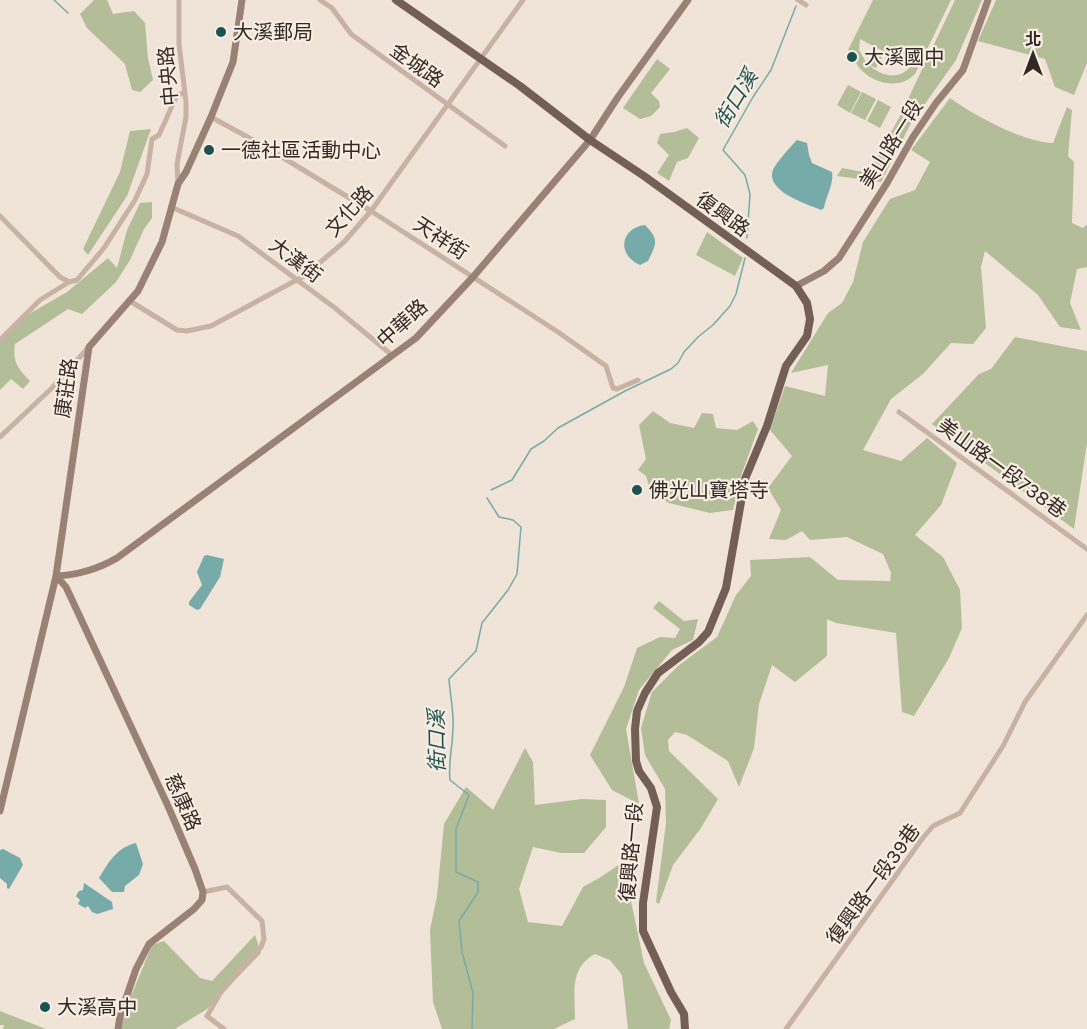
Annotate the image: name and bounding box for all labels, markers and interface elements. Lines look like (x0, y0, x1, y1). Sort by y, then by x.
place label: 大溪郵局 (233, 21, 313, 44)
north arrow (1003, 24, 1063, 84)
marker: 大溪郵局 (214, 25, 228, 39)
text: 北 (1025, 30, 1041, 49)
street label: 金城路 (386, 38, 448, 92)
street label: 中央路 (154, 45, 183, 107)
place label: 大溪國中 (864, 46, 944, 69)
marker: 大溪國中 (845, 50, 859, 64)
water label: 街口溪 (709, 63, 764, 132)
street label: 美山路一段 (855, 96, 928, 193)
place label: 一德社區活動中心 (221, 139, 381, 162)
marker: 一德社區活動中心 (202, 143, 216, 157)
street label: 文化路 (321, 181, 378, 241)
street label: 復興路 (692, 187, 754, 241)
street label: 天祥街 (409, 212, 472, 264)
street label: 大漢街 (265, 233, 327, 288)
street label: 中華路 (372, 295, 432, 352)
street label: 康莊路 (51, 357, 82, 419)
street label: 美山路一段738巷 (933, 414, 1071, 523)
place label: 佛光山寶塔寺 (649, 479, 769, 502)
marker: 佛光山寶塔寺 (630, 483, 644, 497)
water label: 街口溪 (424, 706, 450, 773)
street label: 慈康路 (160, 770, 205, 834)
street label: 復興路一段 (616, 801, 647, 903)
street label: 復興路一段39巷 (822, 820, 925, 949)
place label: 大溪高中 (57, 996, 137, 1019)
marker: 大溪高中 (38, 1000, 52, 1014)

